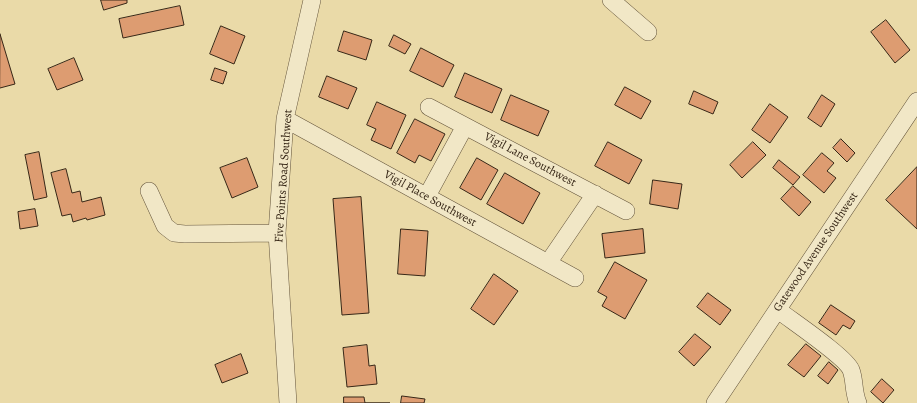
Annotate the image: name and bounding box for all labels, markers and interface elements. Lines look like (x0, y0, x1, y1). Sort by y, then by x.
street label: Five Points Road Southwest (272, 109, 296, 243)
street label: Vigil Lane Southwest (482, 130, 578, 190)
street label: Vigil Place Southwest (381, 168, 479, 230)
street label: Gatewood Avenue Southwest (771, 189, 861, 315)

